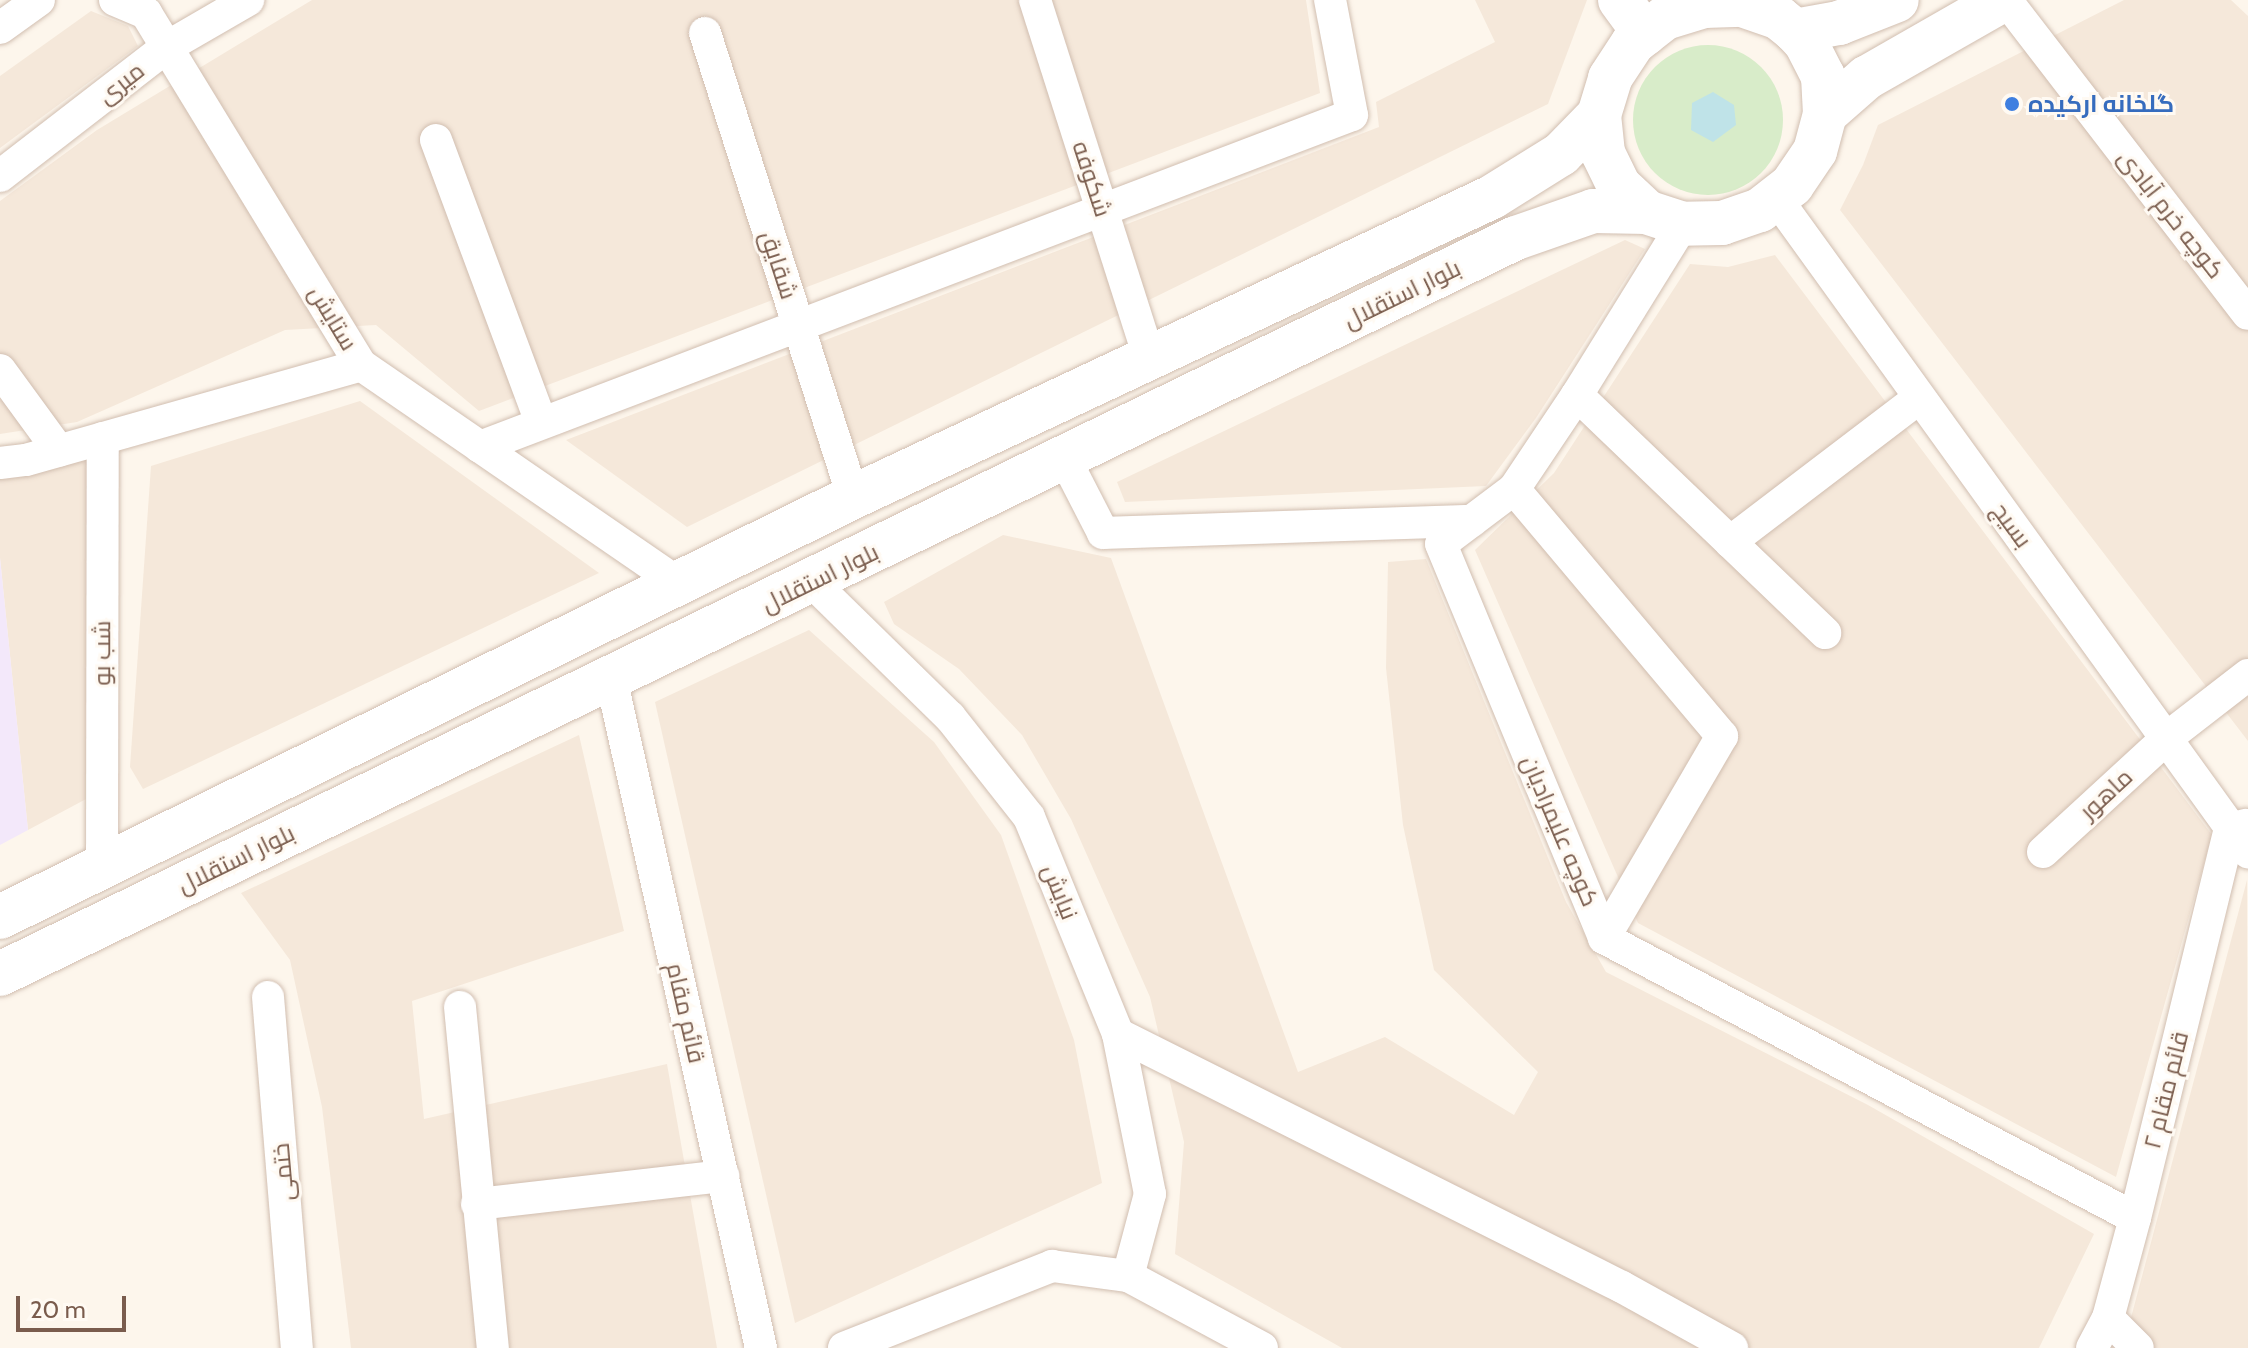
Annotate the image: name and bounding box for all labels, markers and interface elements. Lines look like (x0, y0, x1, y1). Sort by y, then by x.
street label: میری (92, 56, 150, 110)
place label: گلخانه ارکیده (2028, 90, 2174, 118)
marker: گلخانه ارکیده (2003, 95, 2021, 113)
street label: شکوفه (1066, 137, 1118, 221)
street label: کوچه خرم آبادی (2112, 144, 2230, 284)
street label: شقایق (754, 227, 804, 303)
street label: بلوار استقلال (1339, 253, 1465, 335)
street label: ستایش (303, 280, 363, 356)
street label: بسیج (1986, 497, 2038, 553)
street label: بلوار استقلال (757, 537, 883, 619)
street label: شب بو (88, 620, 116, 686)
street label: کوچه علیمرادیان (1515, 751, 1605, 911)
street label: ماهور (2074, 762, 2138, 826)
street label: بلوار استقلال (173, 818, 299, 900)
street label: نیایش (1036, 860, 1084, 924)
street label: قائم مقام (660, 960, 712, 1066)
street label: قائم مقام ۲ (2137, 1028, 2195, 1152)
street label: ختمی (266, 1142, 300, 1202)
scale bar (20, 1280, 130, 1330)
text: 20 m (30, 1295, 86, 1324)

